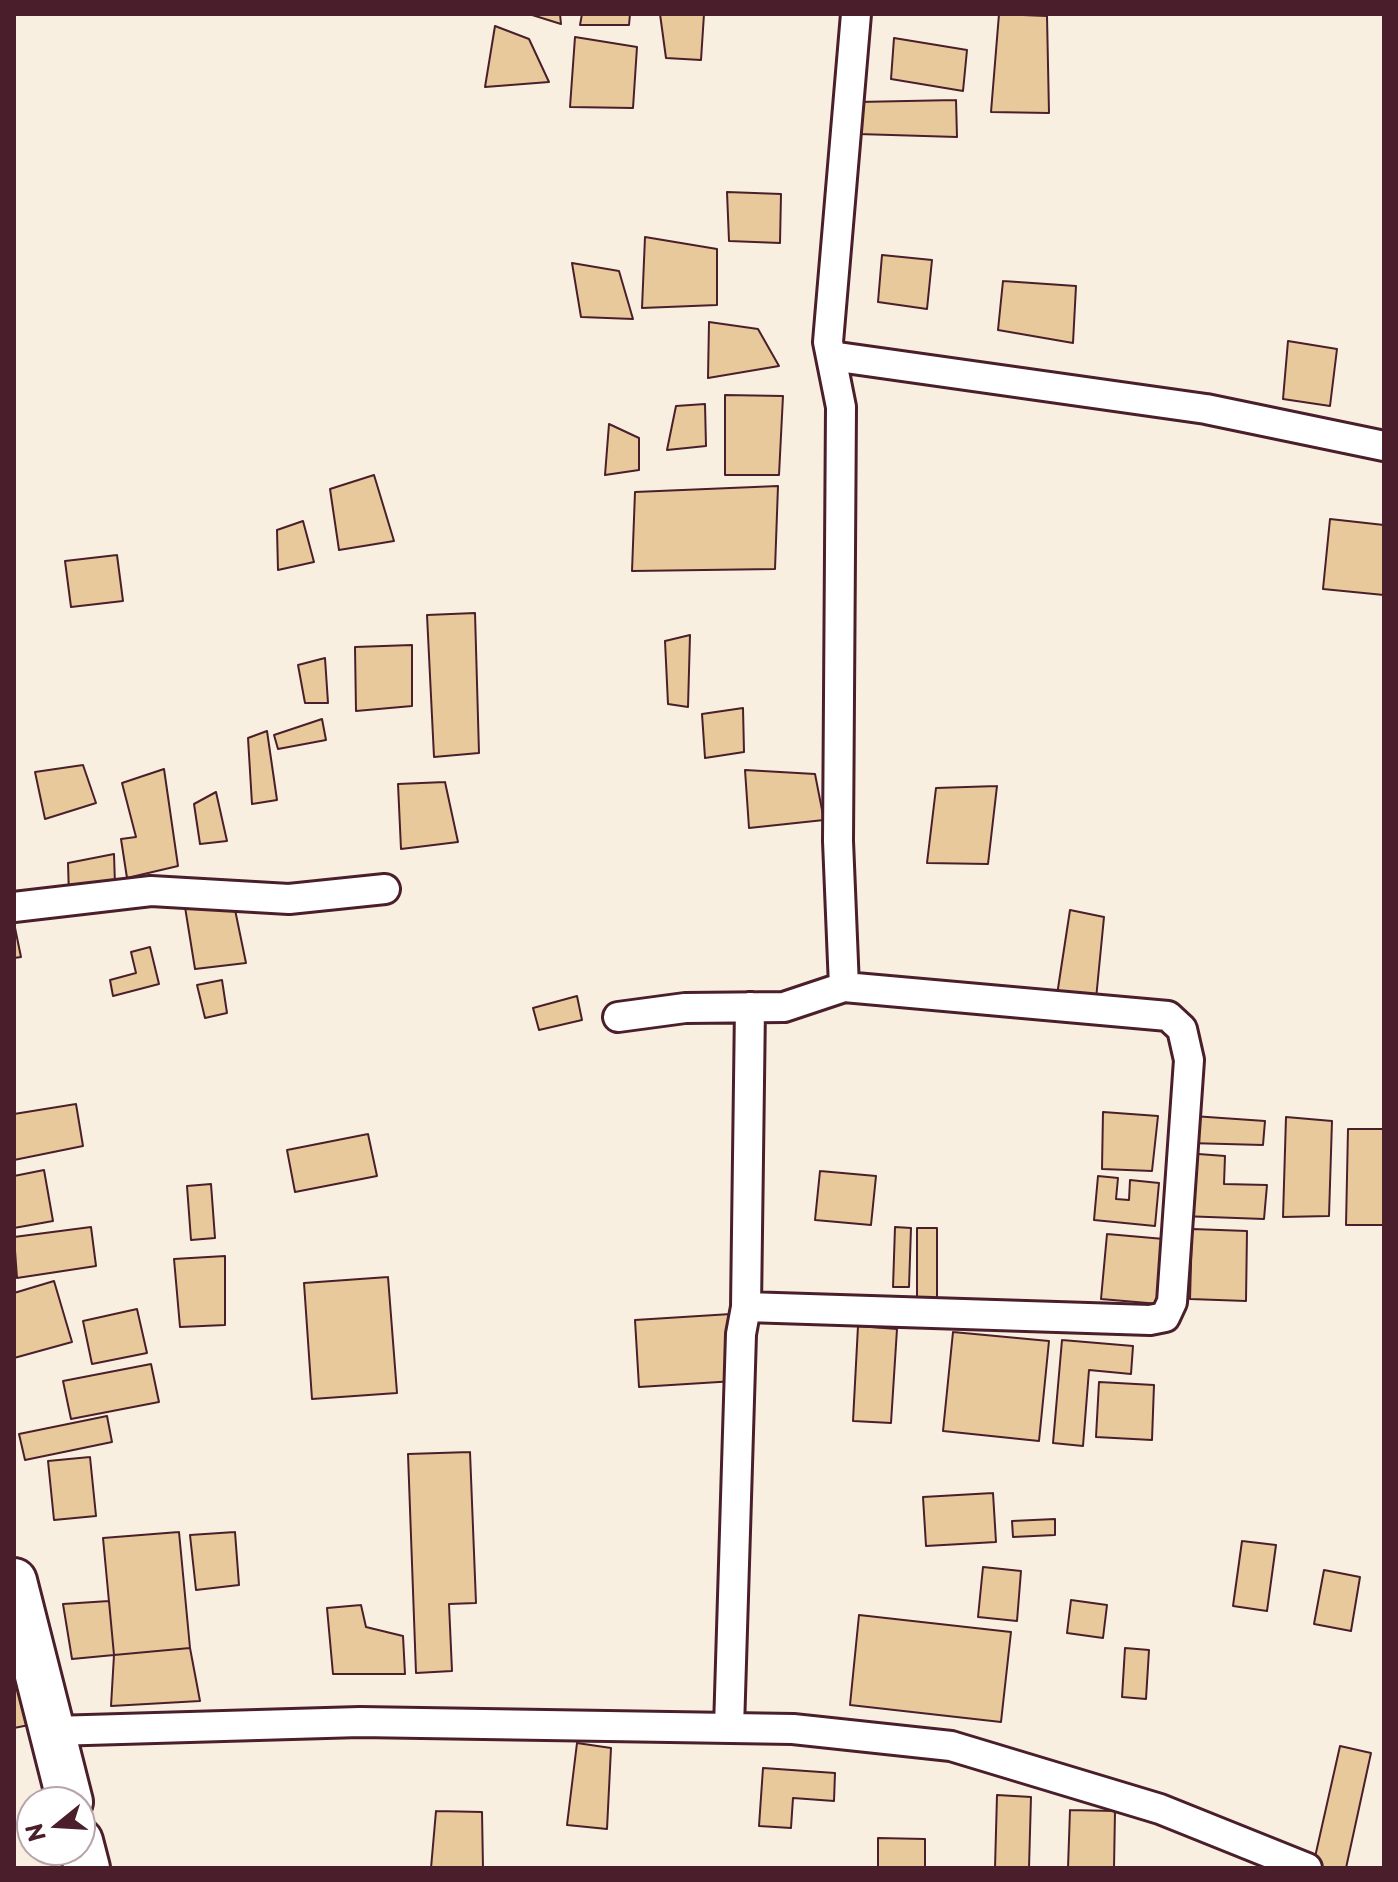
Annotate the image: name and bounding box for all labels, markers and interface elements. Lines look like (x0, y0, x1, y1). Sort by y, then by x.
north arrow (16, 1786, 96, 1866)
text: N (16, 1820, 53, 1846)

